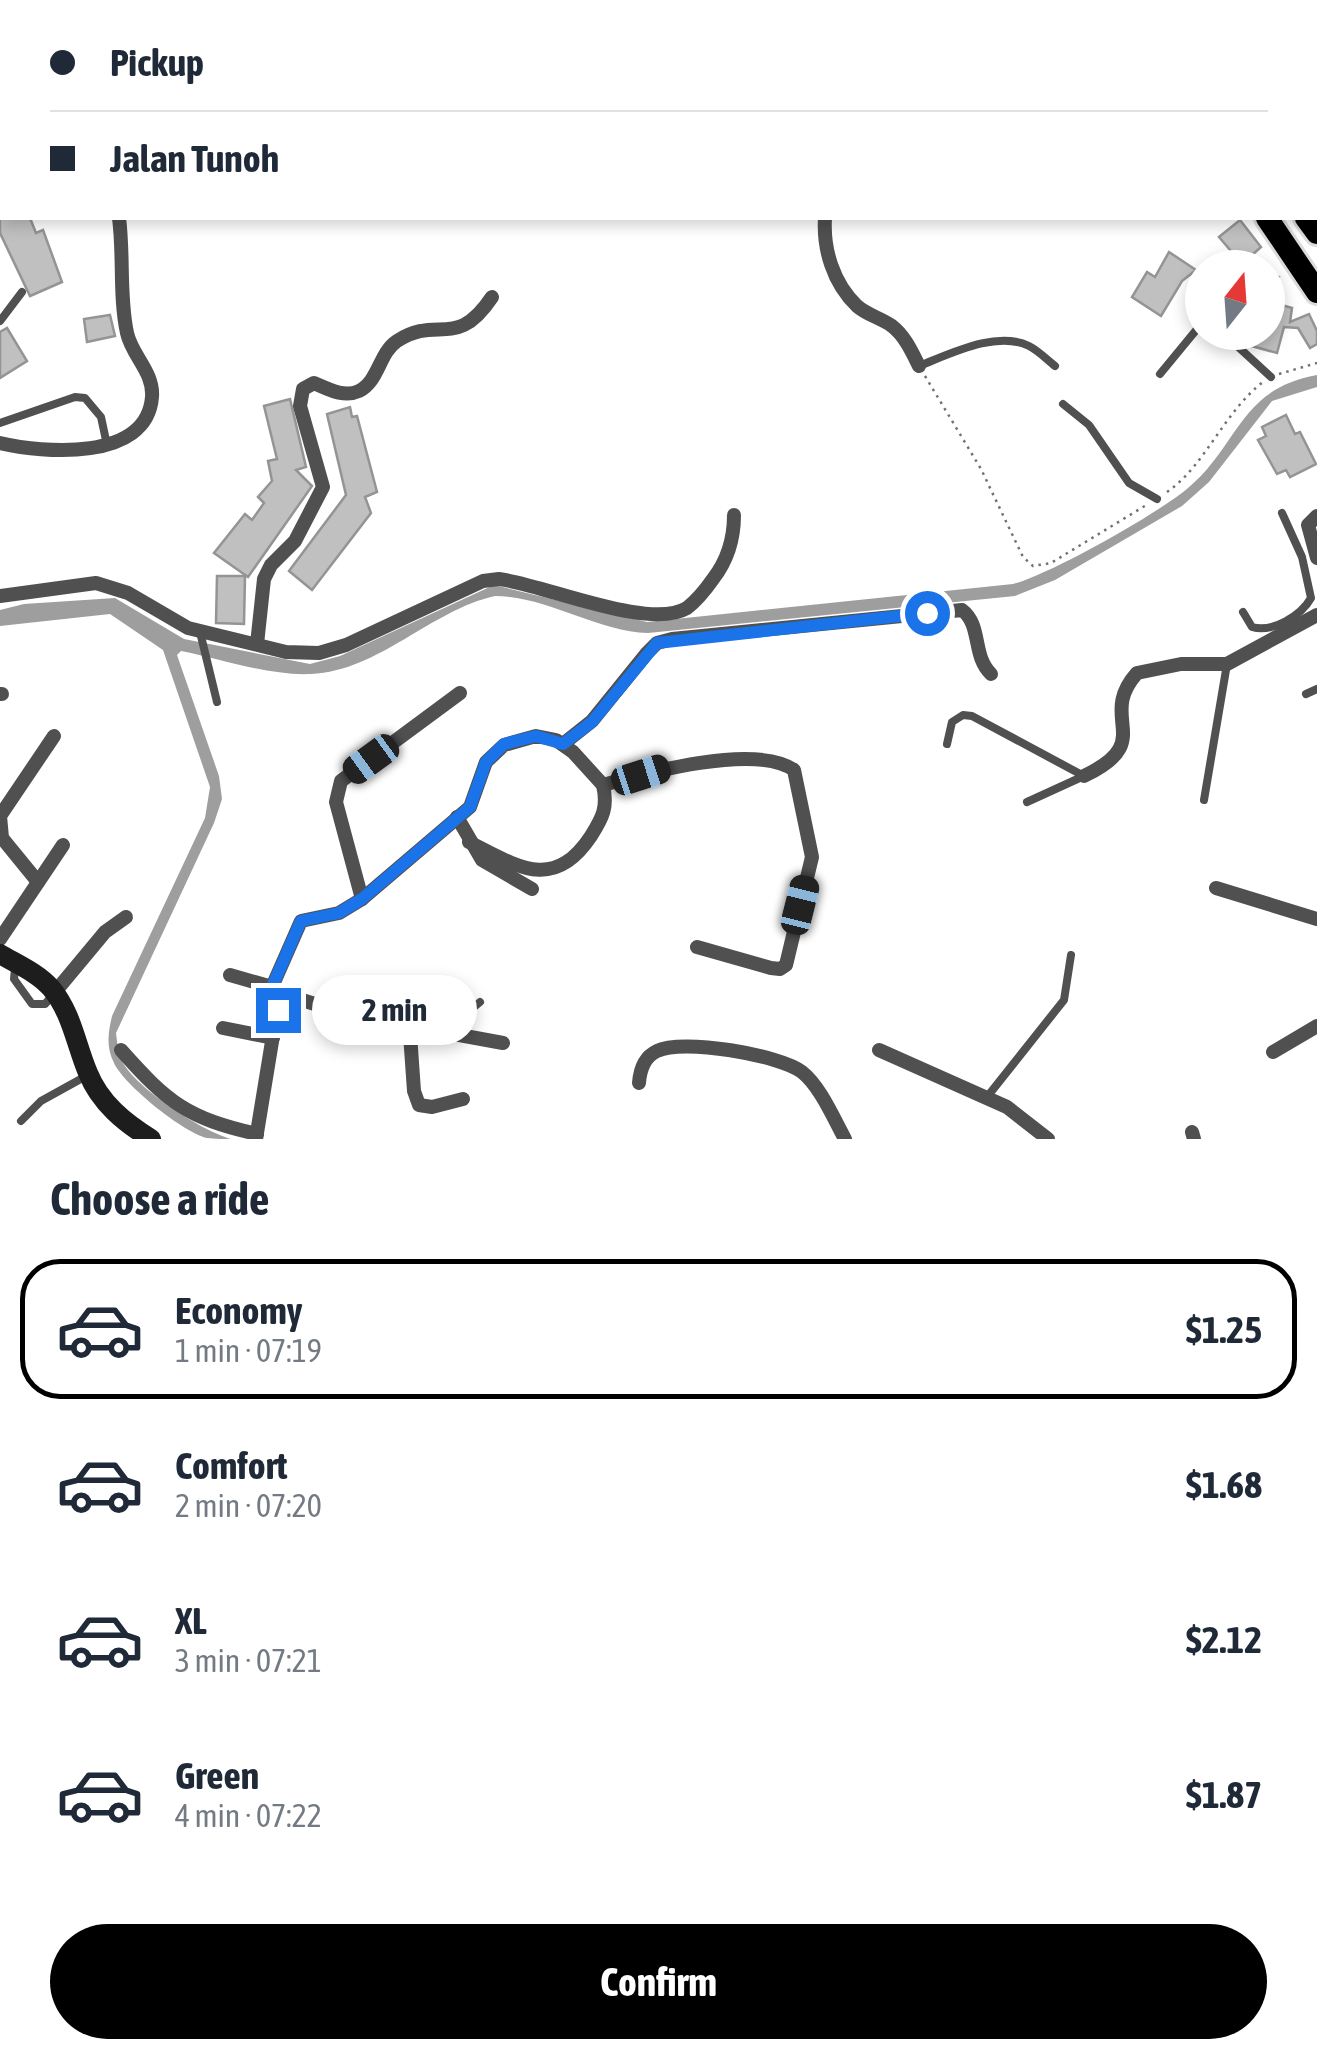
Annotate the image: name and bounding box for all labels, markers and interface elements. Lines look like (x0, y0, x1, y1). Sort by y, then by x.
text: Pickup (110, 41, 204, 84)
text: Jalan Tunoh (110, 137, 279, 180)
north arrow (1185, 250, 1285, 350)
map controls (1185, 250, 1285, 350)
route start (905, 591, 950, 636)
car (338, 729, 404, 789)
car (608, 751, 674, 799)
car (778, 872, 822, 938)
callout: 2 min (313, 975, 478, 1045)
route end (256, 988, 301, 1033)
text: 2 min (362, 991, 427, 1028)
text: Choose a ride (50, 1173, 269, 1225)
icon: car (55, 1284, 145, 1374)
text: Economy (175, 1289, 302, 1332)
text: $1.25 (1186, 1308, 1262, 1351)
text: 1 min · 07:19 (175, 1332, 322, 1369)
icon: car (55, 1439, 145, 1529)
text: Comfort (175, 1444, 287, 1487)
text: $1.68 (1186, 1463, 1262, 1506)
text: 2 min · 07:20 (175, 1487, 322, 1524)
icon: car (55, 1594, 145, 1684)
text: XL (175, 1599, 207, 1642)
text: $2.12 (1186, 1618, 1262, 1661)
text: 3 min · 07:21 (175, 1642, 322, 1679)
icon: car (55, 1749, 145, 1839)
text: Green (175, 1754, 259, 1797)
text: $1.87 (1186, 1773, 1262, 1816)
text: 4 min · 07:22 (175, 1797, 322, 1834)
button: Confirm (50, 1924, 1267, 2039)

